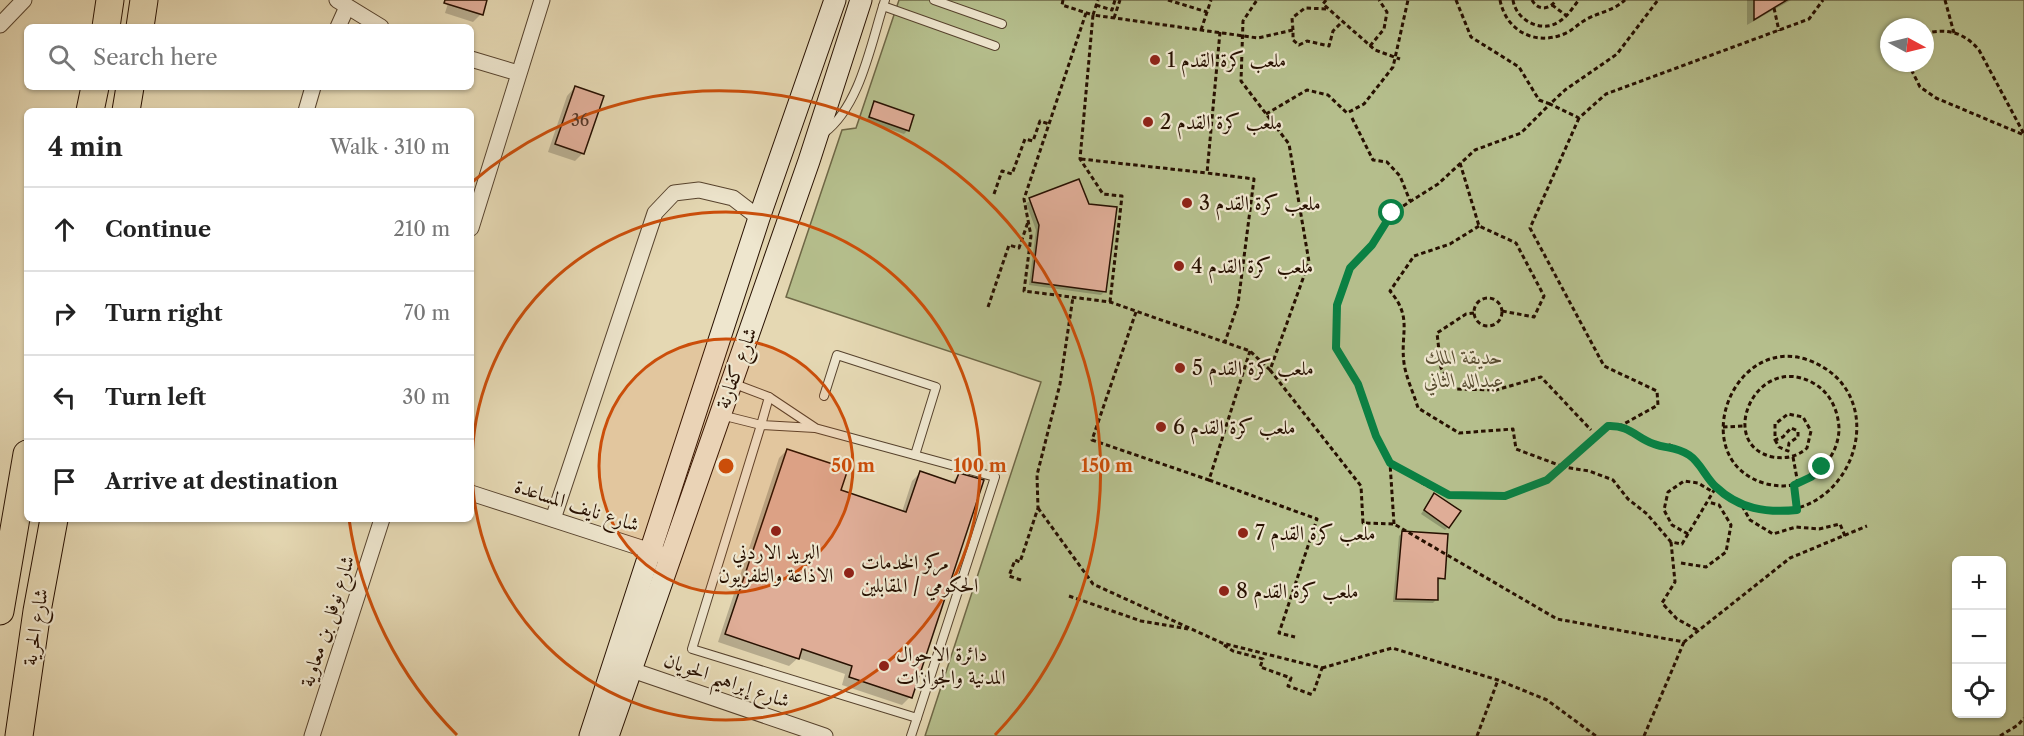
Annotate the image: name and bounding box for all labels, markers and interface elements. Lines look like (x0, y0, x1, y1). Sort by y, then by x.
north arrow (1880, 18, 1934, 72)
search box (24, 24, 474, 90)
icon: search (45, 41, 78, 74)
text: Search here (93, 44, 218, 71)
place label: ملعب كرة القدم 1 (1167, 48, 1286, 78)
marker: ملعب كرة القدم 1 (1148, 53, 1162, 67)
house number: 36 (571, 110, 589, 130)
place label: ملعب كرة القدم 2 (1160, 110, 1282, 140)
marker: ملعب كرة القدم 2 (1141, 115, 1155, 129)
text: 4 min (48, 131, 123, 163)
text: Walk · 310 m (330, 135, 450, 159)
place label: ملعب كرة القدم 3 (1199, 191, 1321, 221)
marker: ملعب كرة القدم 3 (1180, 196, 1194, 210)
route start (1378, 199, 1404, 225)
icon: ahead (48, 213, 81, 246)
text: Continue (105, 216, 211, 243)
text: 210 m (393, 217, 450, 241)
place label: ملعب كرة القدم 4 (1191, 254, 1313, 284)
marker: ملعب كرة القدم 4 (1172, 259, 1186, 273)
icon: right (48, 297, 81, 330)
text: Turn right (105, 300, 223, 327)
text: 70 m (404, 301, 450, 325)
street label: شارع كفارنة (710, 324, 767, 414)
park label: حديقة الملك عبدالله الثاني (1424, 345, 1504, 396)
place label: ملعب كرة القدم 5 (1192, 356, 1314, 386)
marker: ملعب كرة القدم 5 (1173, 361, 1187, 375)
icon: left (48, 381, 81, 414)
text: Turn left (105, 384, 206, 411)
text: 30 m (402, 385, 450, 409)
place label: ملعب كرة القدم 6 (1173, 415, 1296, 445)
marker: ملعب كرة القدم 6 (1154, 420, 1168, 434)
route end (1808, 453, 1834, 479)
text: 50 m (831, 455, 875, 477)
text: 100 m (953, 455, 1007, 477)
text: 150 m (1081, 455, 1133, 477)
centre of rings (716, 456, 736, 476)
icon: arrive (48, 465, 81, 498)
text: Arrive at destination (105, 468, 338, 495)
street label: شارع نايف المساعدة (510, 474, 642, 542)
place label: ملعب كرة القدم 7 (1255, 521, 1376, 551)
marker: البريد الاردني الاذاعة والتلفزيون (769, 524, 783, 538)
marker: ملعب كرة القدم 7 (1236, 526, 1250, 540)
place label: البريد الاردني الاذاعة والتلفزيون (719, 540, 833, 588)
place label: مركز الخدمات الحكومي / المقابلين (861, 550, 978, 601)
street label: شارع نوفل بن معاوية (294, 552, 365, 692)
map controls (1952, 556, 2006, 718)
button: + (1952, 556, 2006, 610)
marker: مركز الخدمات الحكومي / المقابلين (842, 566, 856, 580)
place label: ملعب كرة القدم 8 (1236, 579, 1359, 609)
marker: ملعب كرة القدم 8 (1217, 584, 1231, 598)
street label: شارع الحرية (17, 587, 59, 668)
button: − (1952, 610, 2006, 664)
place label: دائرة الاحوال المدنية والجوازات (896, 642, 1006, 690)
street label: شارع إبراهيم الحويان (658, 647, 793, 720)
marker: دائرة الاحوال المدنية والجوازات (877, 659, 891, 673)
button: locate (1952, 664, 2006, 718)

